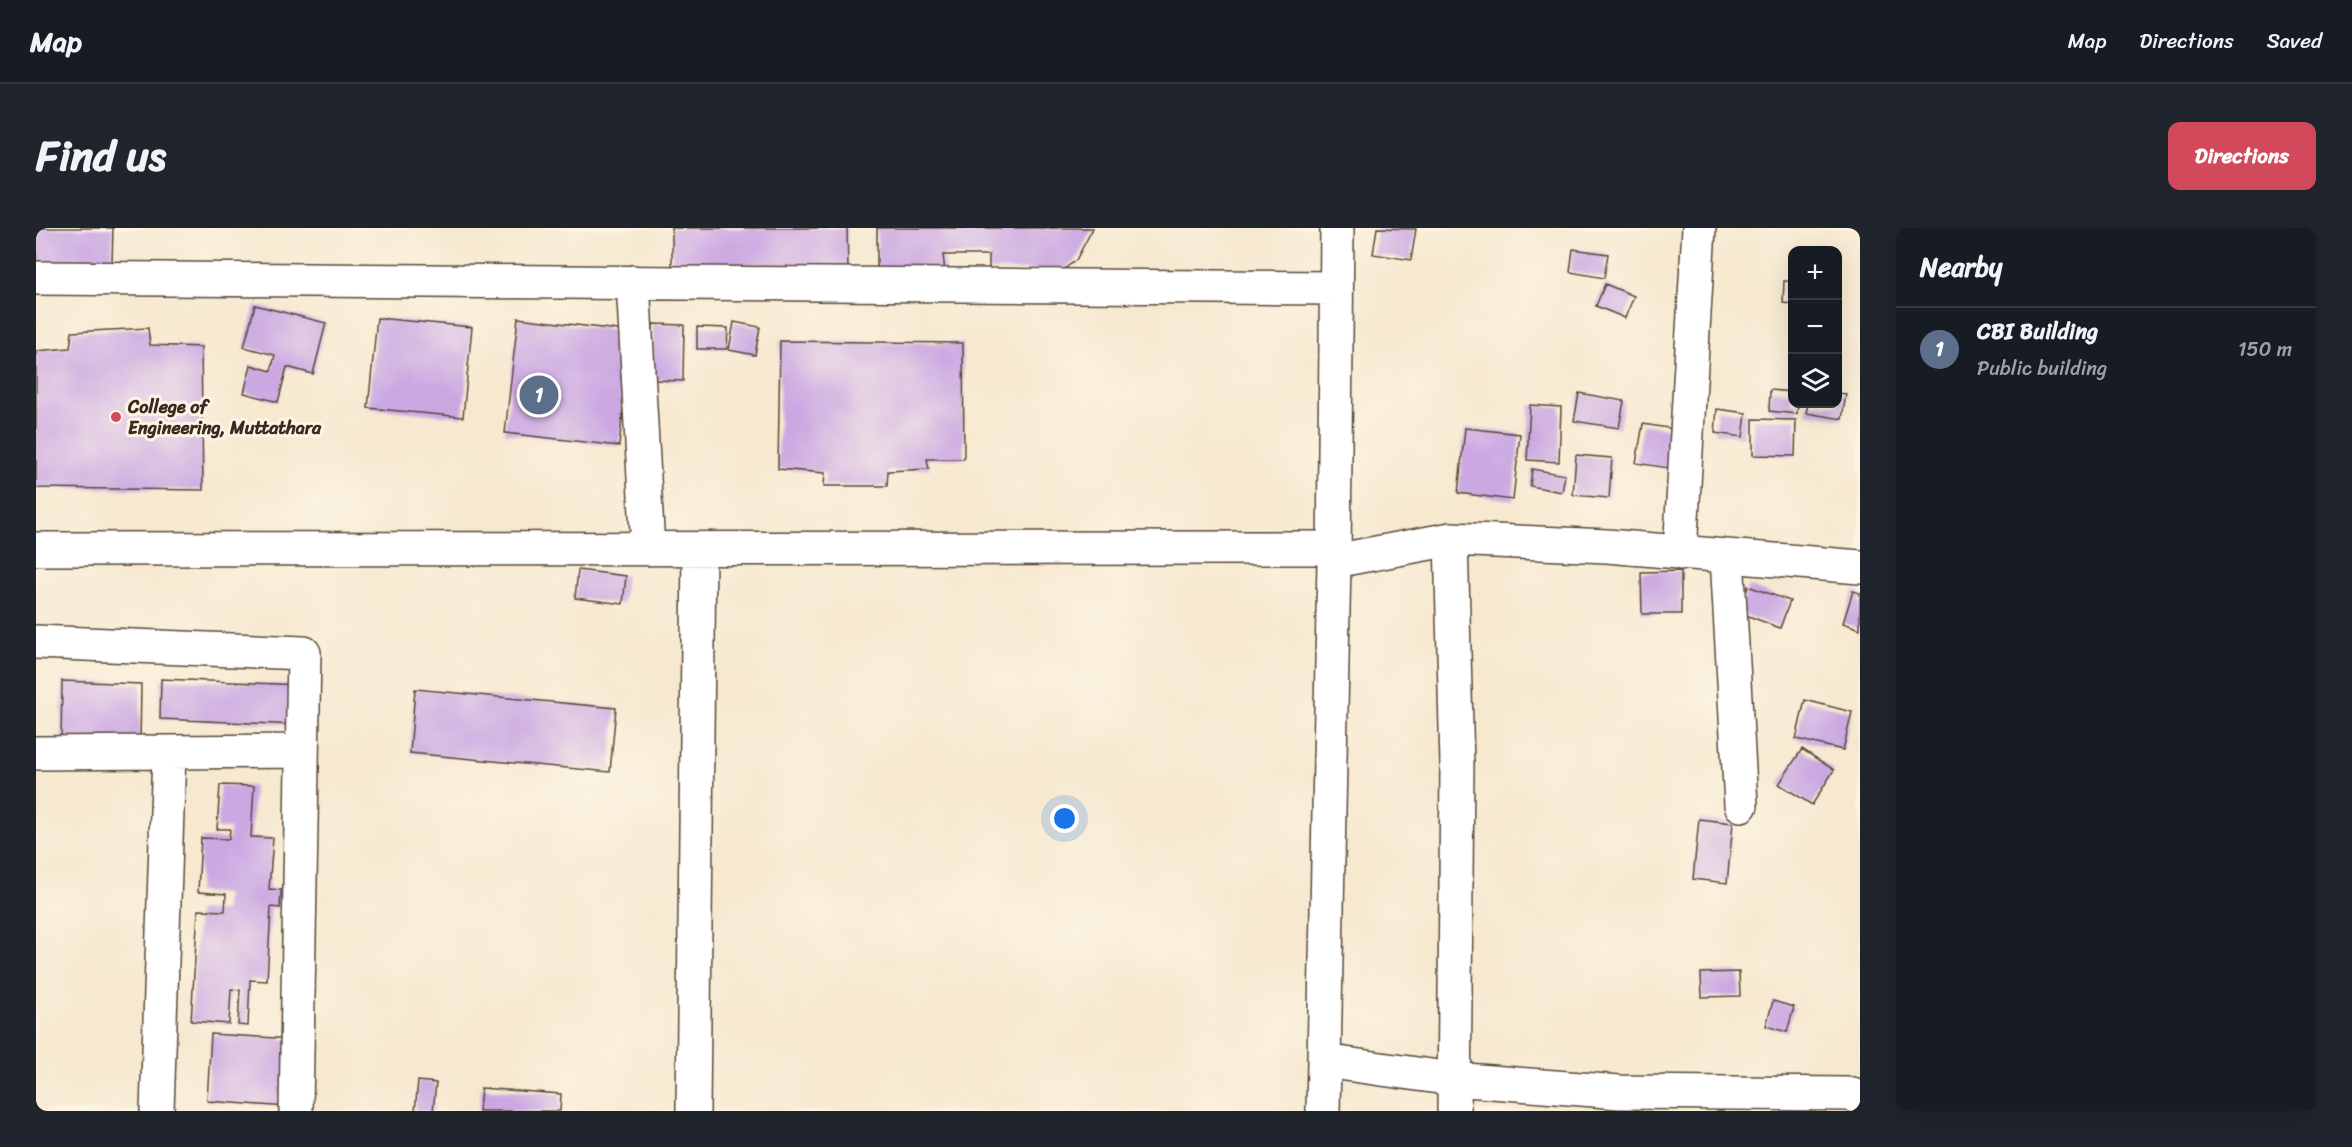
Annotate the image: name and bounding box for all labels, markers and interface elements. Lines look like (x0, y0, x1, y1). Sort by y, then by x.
text: Map (30, 17, 82, 66)
text: Map (2068, 22, 2106, 60)
text: Directions (2139, 22, 2234, 60)
text: Saved (2267, 22, 2322, 60)
text: Find us (36, 119, 166, 193)
button: Directions (2168, 122, 2316, 190)
text: Nearby (1920, 244, 2002, 290)
map controls (1788, 246, 1842, 408)
button: + (1788, 246, 1842, 300)
button: − (1788, 300, 1842, 354)
text: CBI Building (1977, 312, 2098, 351)
text: 1 (1935, 332, 1944, 367)
text: 150 m (2238, 332, 2292, 367)
text: Public building (1977, 351, 2107, 386)
button: layers (1788, 354, 1842, 408)
pin: 1 (520, 372, 558, 418)
place label: College of Engineering, Muttathara (127, 391, 322, 444)
marker: College of Engineering, Muttathara (109, 410, 123, 424)
your location (1050, 804, 1079, 833)

